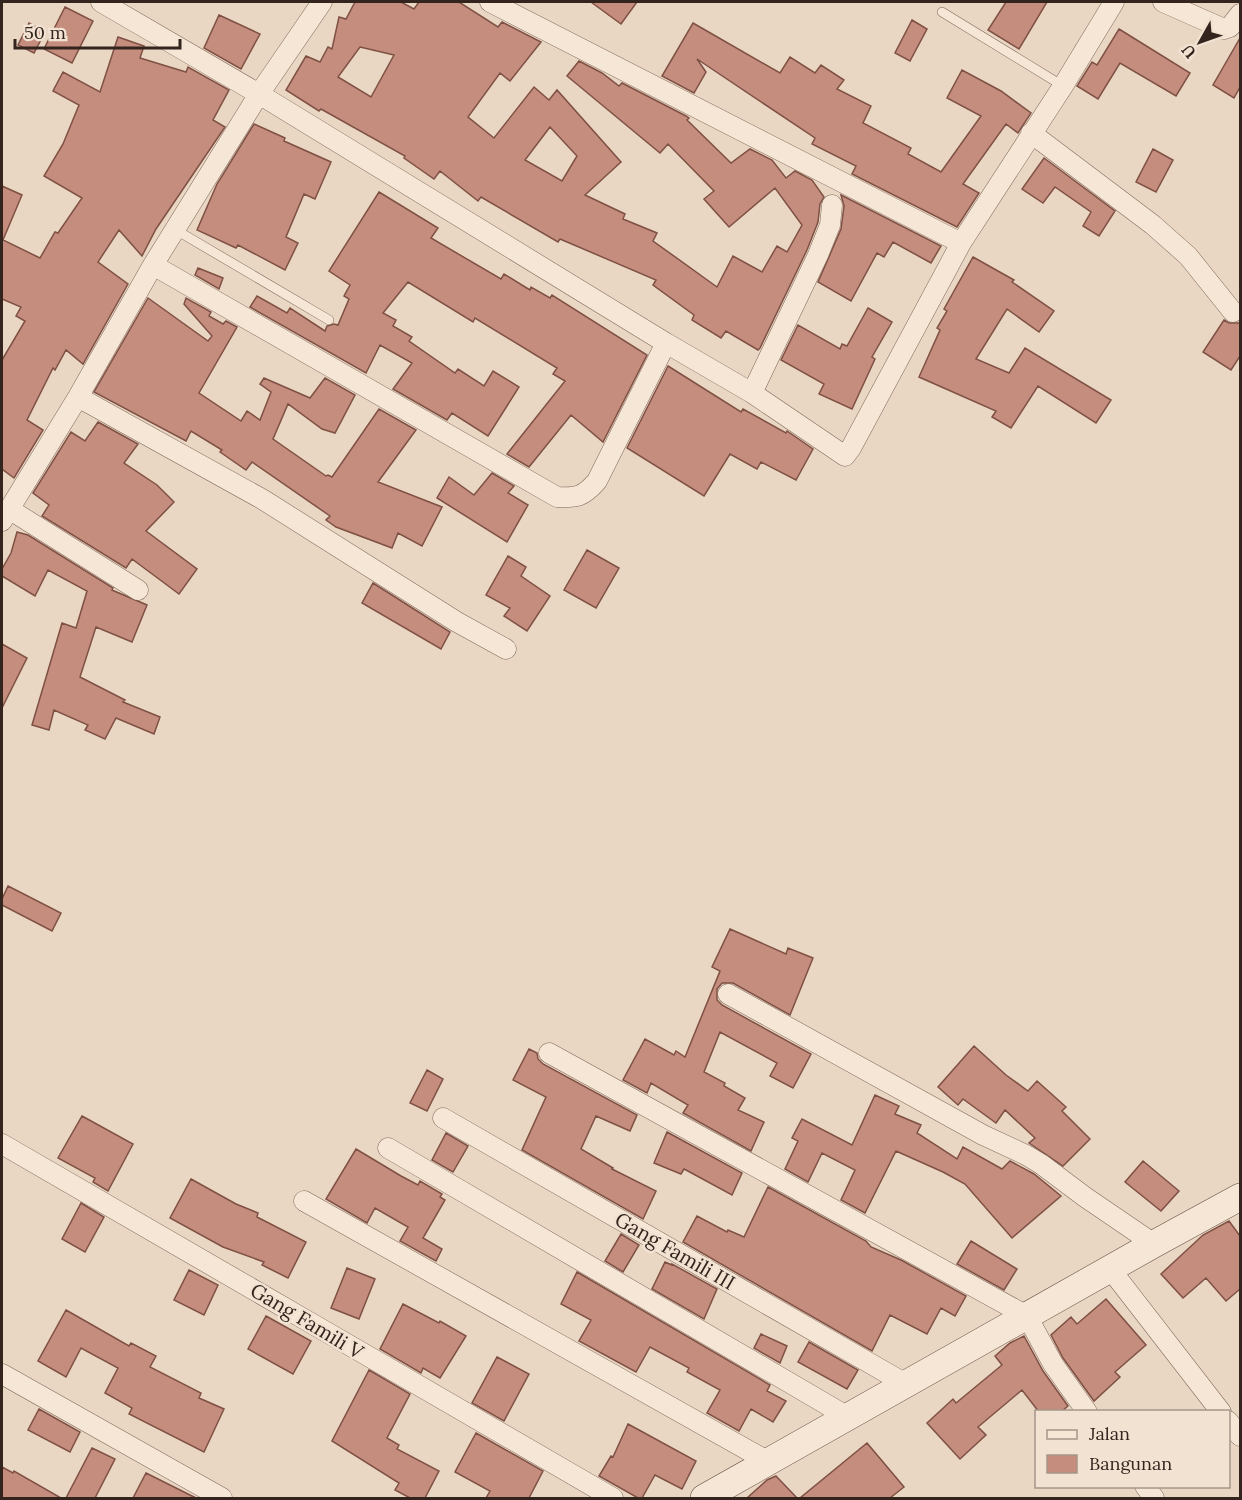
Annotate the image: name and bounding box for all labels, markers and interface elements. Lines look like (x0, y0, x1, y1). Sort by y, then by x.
scale bar (15, 12, 180, 50)
north arrow (1170, 12, 1230, 72)
text: 50 m (24, 21, 66, 44)
text: U (1177, 41, 1200, 63)
street label: Gang Famili III (611, 1206, 740, 1295)
street label: Gang Famili V (246, 1277, 369, 1365)
legend (1035, 1410, 1230, 1488)
text: Jalan (1088, 1422, 1130, 1445)
text: Bangunan (1089, 1452, 1172, 1475)

